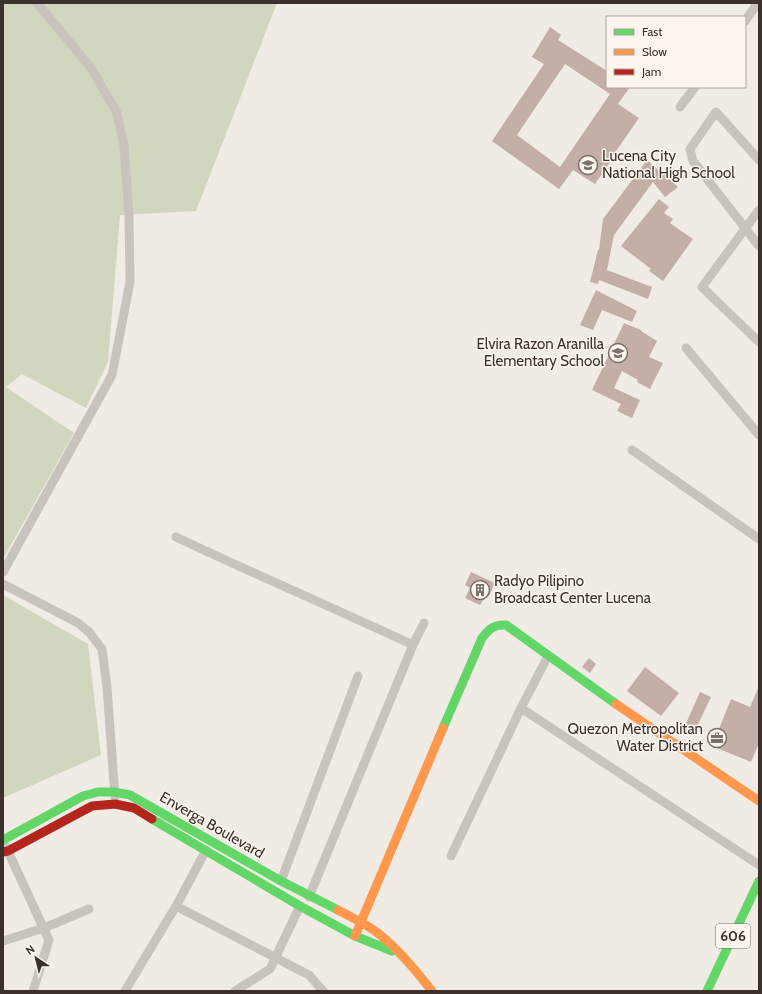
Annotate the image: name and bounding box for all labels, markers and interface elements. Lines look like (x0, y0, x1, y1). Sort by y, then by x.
legend (606, 16, 746, 88)
text: Fast (642, 24, 662, 39)
text: Slow (642, 44, 667, 59)
text: Jam (641, 64, 661, 79)
place label: Lucena City National High School (602, 147, 735, 182)
school or university icon: Lucena City National High School (577, 154, 599, 176)
place label: Elvira Razon Aranilla Elementary School (476, 335, 605, 370)
school or university icon: Elvira Razon Aranilla Elementary School (607, 342, 629, 364)
place label: Radyo Pilipino Broadcast Center Lucena (494, 572, 652, 607)
building icon: Radyo Pilipino Broadcast Center Lucena (469, 579, 491, 601)
place label: Quezon Metropolitan Water District (568, 720, 703, 755)
office icon: Quezon Metropolitan Water District (706, 727, 728, 749)
street label: Enverga Boulevard (157, 788, 267, 862)
road number: 606 (716, 924, 750, 948)
north arrow (16, 938, 56, 978)
text: N (23, 942, 37, 958)

